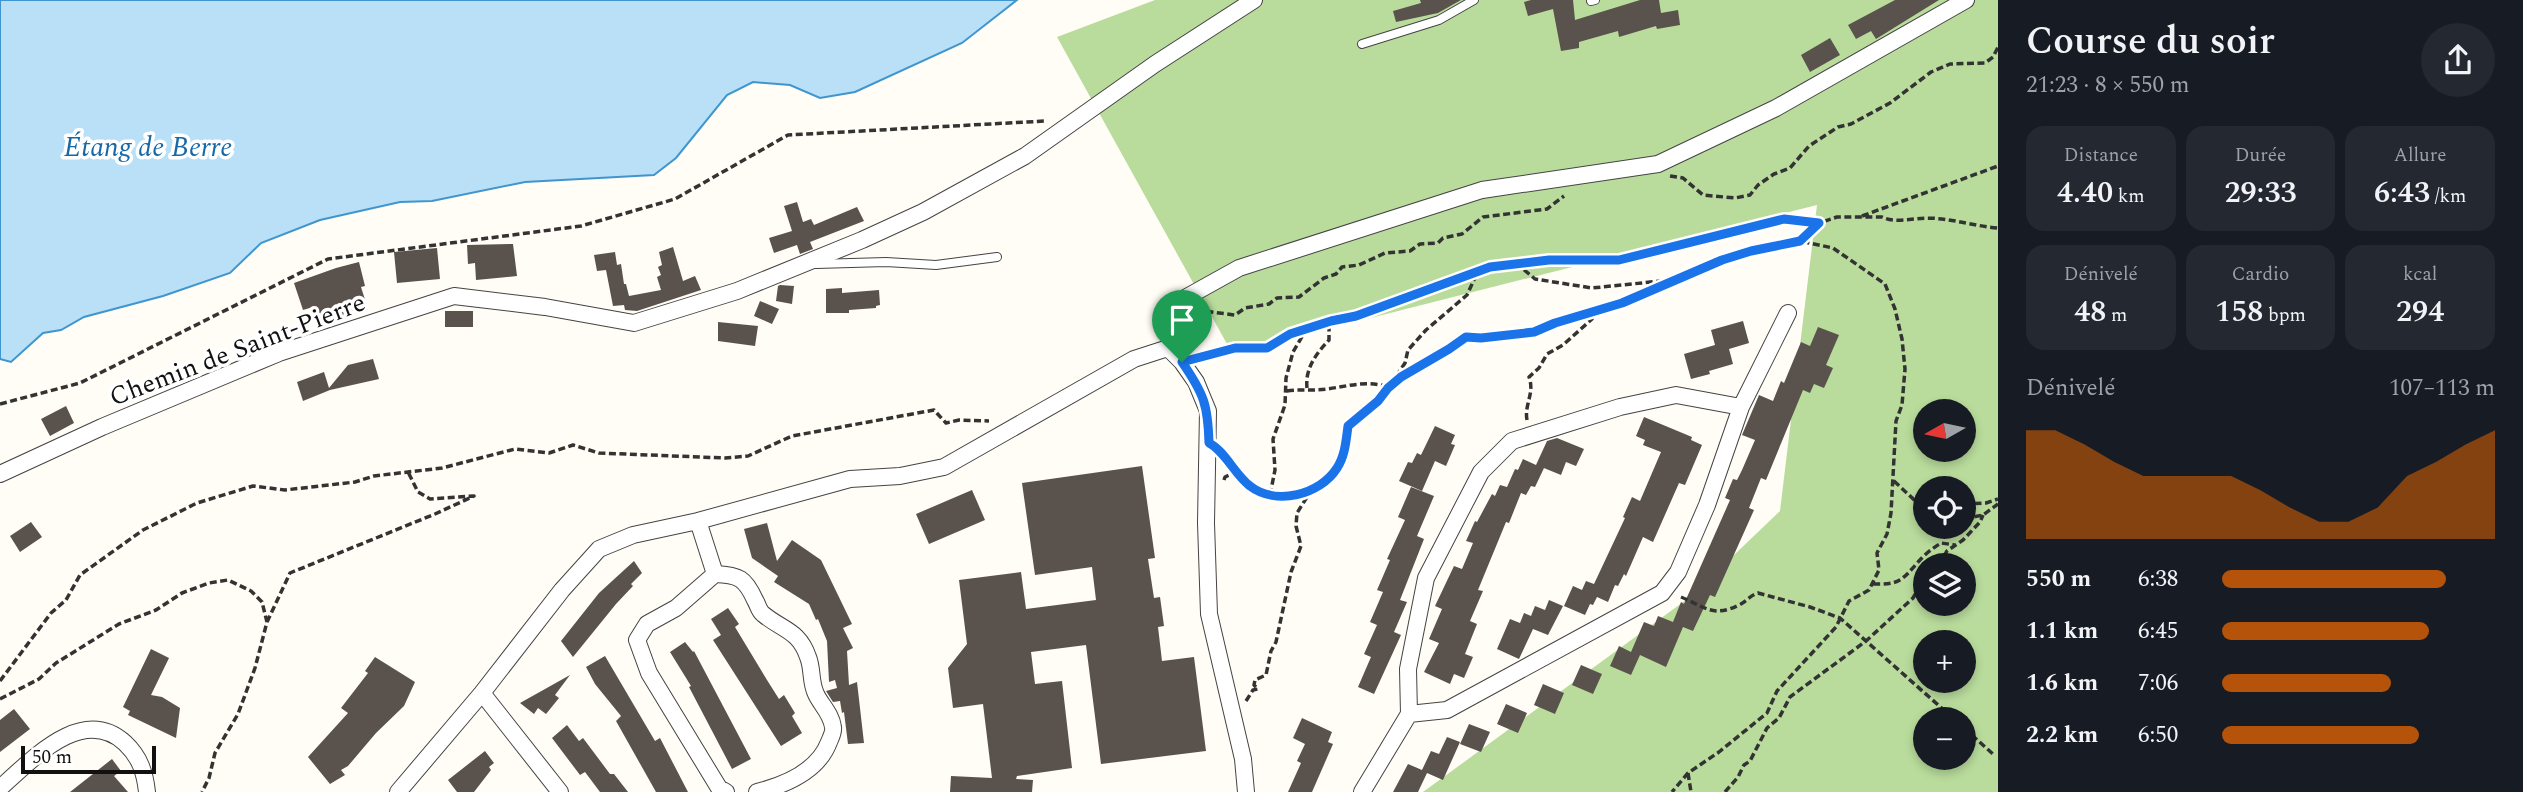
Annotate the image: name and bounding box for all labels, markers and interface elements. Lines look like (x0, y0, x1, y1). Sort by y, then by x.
text: Course du soir (2026, 13, 2275, 71)
button: share (2421, 23, 2495, 97)
text: 21:23 · 8 × 550 m (2026, 68, 2190, 103)
water label: Étang de Berre (64, 126, 232, 169)
text: Distance (2064, 141, 2138, 170)
text: Durée (2235, 141, 2286, 170)
text: Allure (2394, 141, 2446, 170)
text: 4.40 (2057, 170, 2113, 216)
text: 29:33 (2224, 170, 2297, 216)
text: 6:43 (2374, 170, 2430, 216)
text: km (2113, 182, 2145, 211)
text: /km (2430, 182, 2466, 211)
text: Dénivelé (2064, 260, 2138, 289)
text: Cardio (2232, 260, 2289, 289)
text: kcal (2403, 260, 2437, 289)
street label: Chemin de Saint-Pierre (103, 283, 371, 417)
text: 48 (2074, 289, 2106, 335)
text: 158 (2215, 289, 2263, 335)
text: 294 (2396, 289, 2444, 335)
pin (1152, 290, 1212, 362)
icon: arrive (1163, 301, 1201, 339)
text: m (2106, 301, 2127, 330)
text: bpm (2263, 301, 2306, 330)
text: Dénivelé (2026, 371, 2116, 406)
text: 107–113 m (2389, 371, 2495, 406)
north arrow (1913, 399, 1976, 462)
map controls (1913, 399, 1976, 770)
button: locate (1913, 476, 1976, 539)
button: layers (1913, 553, 1976, 616)
text: 550 m (2026, 562, 2091, 597)
text: 6:38 (2138, 562, 2178, 597)
text: 1.1 km (2026, 614, 2098, 649)
text: 6:45 (2138, 614, 2178, 649)
button: + (1913, 630, 1976, 693)
text: 1.6 km (2026, 666, 2098, 701)
text: 7:06 (2138, 666, 2178, 701)
button: − (1913, 707, 1976, 770)
text: 2.2 km (2026, 718, 2098, 753)
text: 6:50 (2138, 718, 2178, 753)
scale bar (21, 743, 156, 775)
text: 50 m (32, 743, 72, 772)

